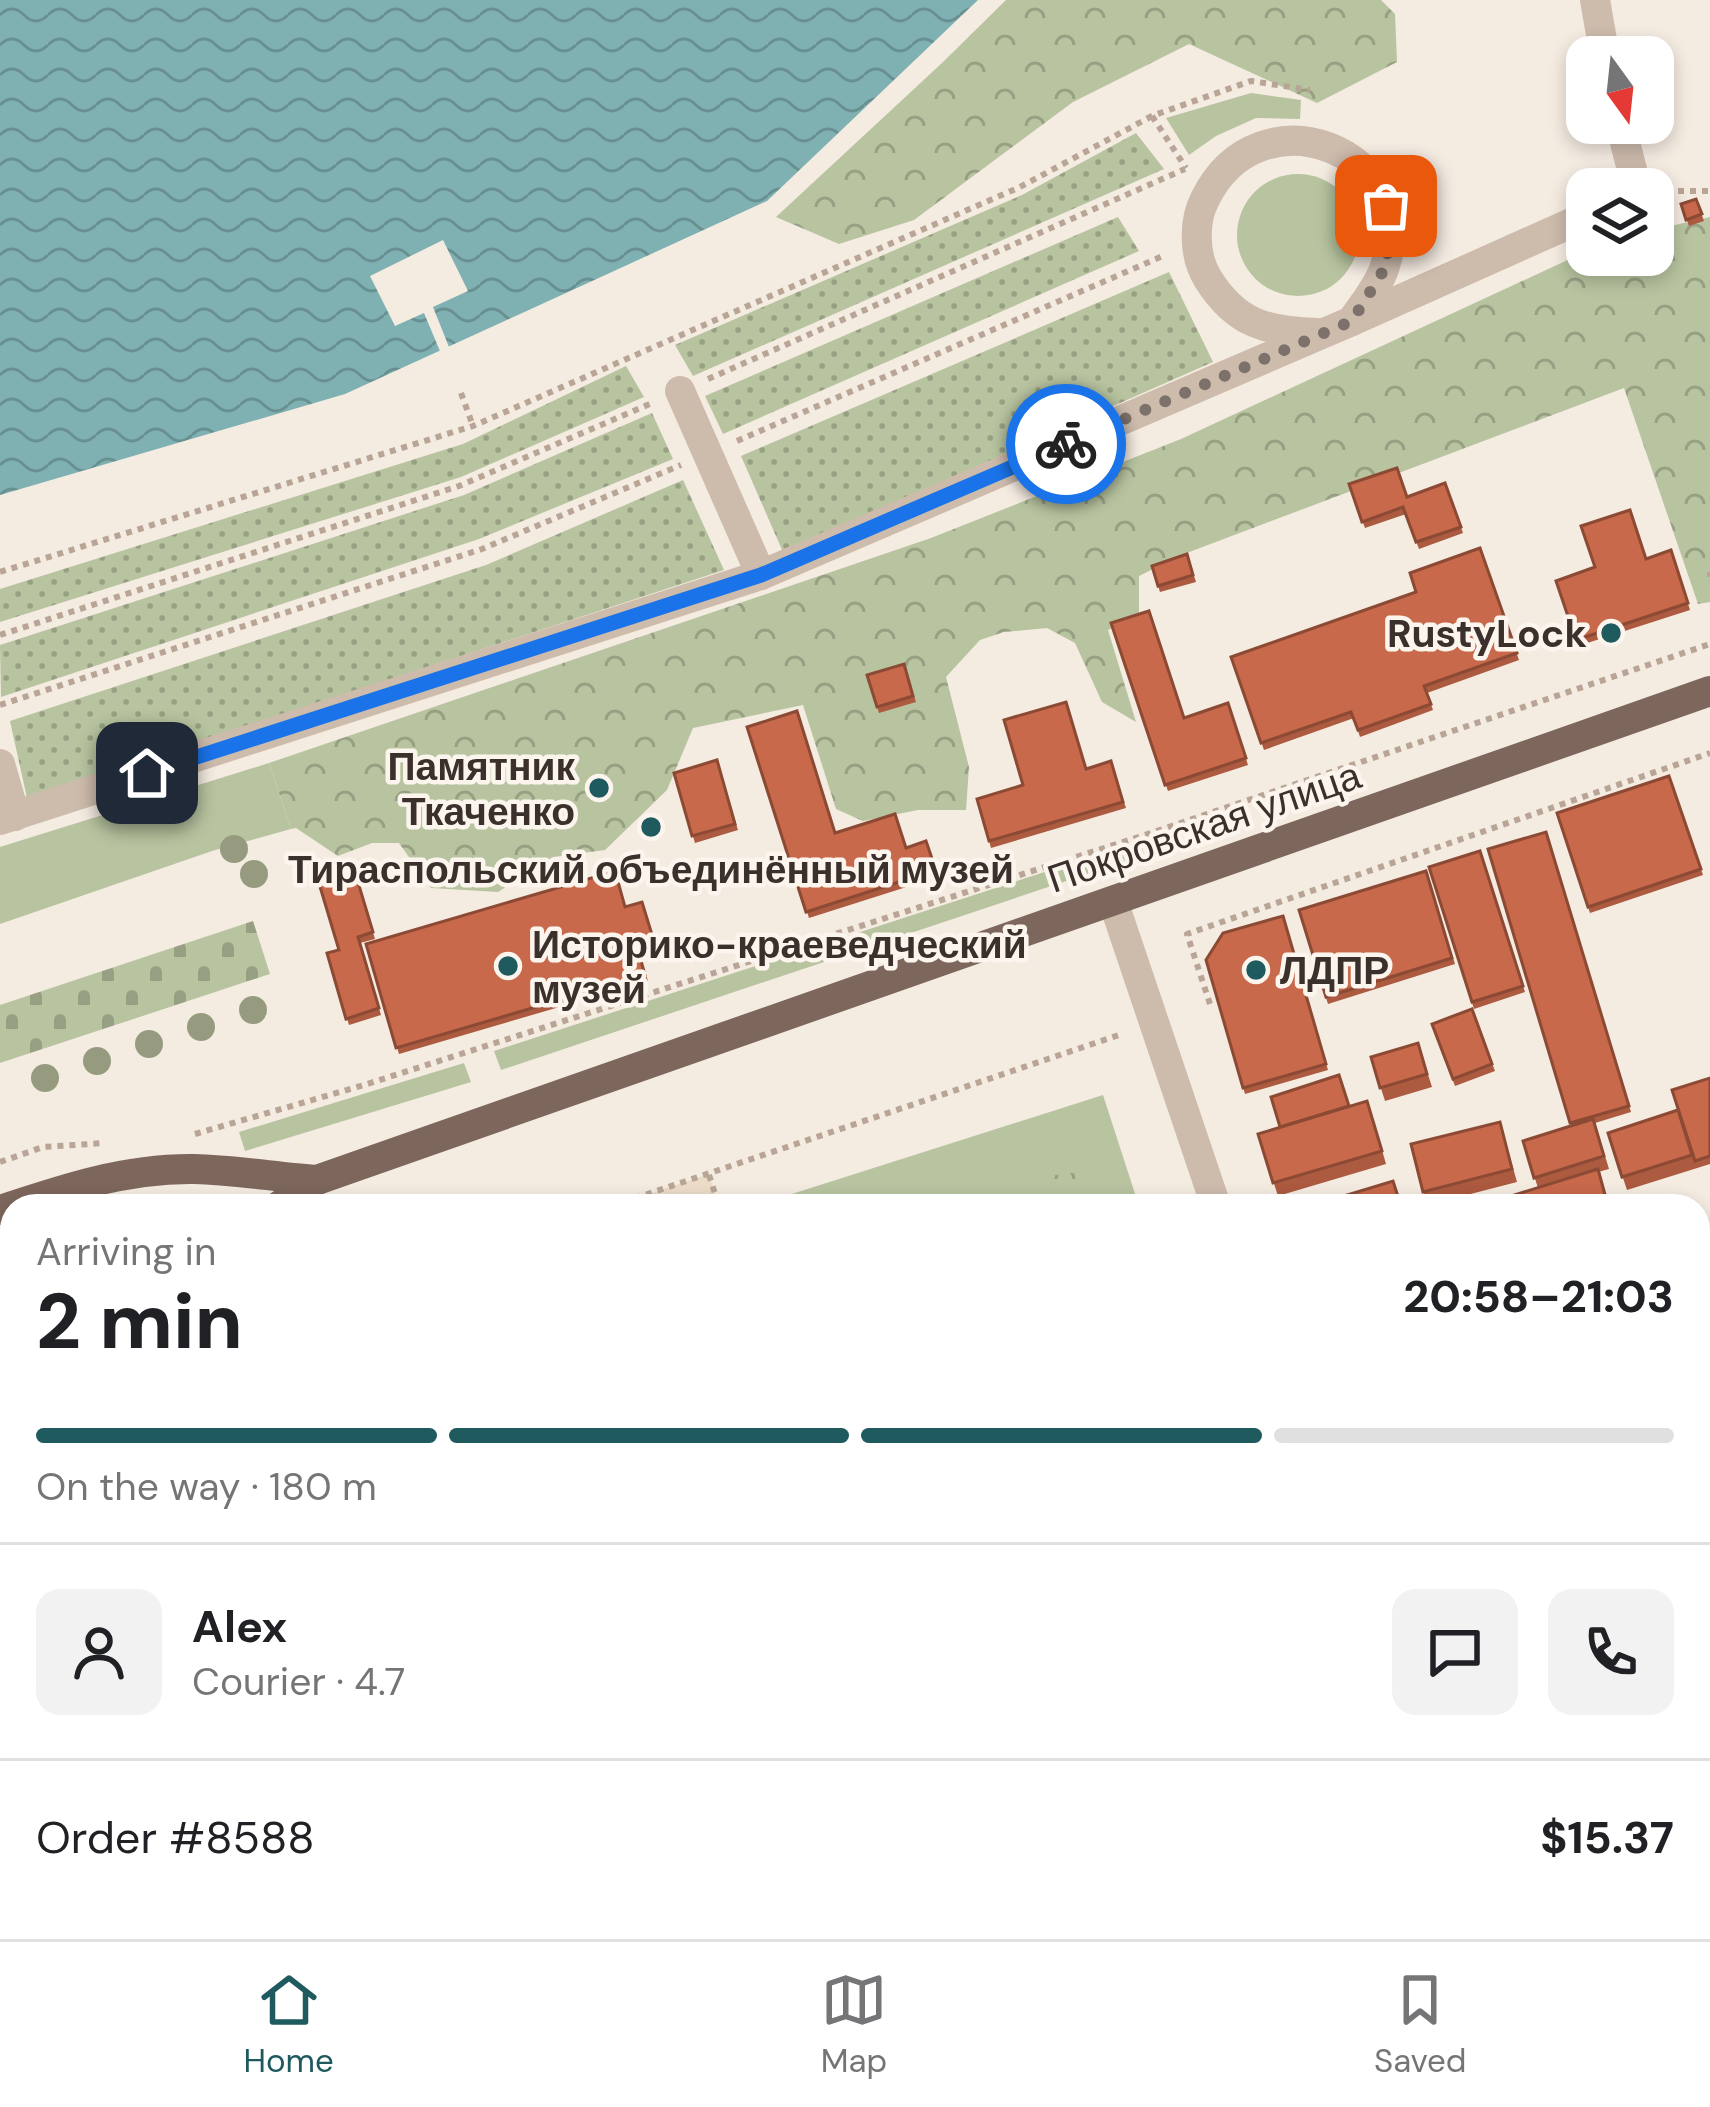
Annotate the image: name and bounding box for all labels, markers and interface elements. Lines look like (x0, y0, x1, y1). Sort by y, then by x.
north arrow (1566, 36, 1674, 144)
map controls (1566, 36, 1674, 276)
pin (1335, 155, 1437, 257)
button: layers (1566, 168, 1674, 276)
icon: bag (1353, 173, 1419, 239)
courier (1006, 384, 1126, 504)
icon: bike (1033, 411, 1099, 477)
place label: RustyLock (1387, 608, 1587, 659)
marker: RustyLock (1598, 620, 1624, 646)
pin (96, 722, 198, 824)
icon: home (114, 740, 180, 806)
place label: Памятник Ткаченко (388, 741, 575, 837)
street label: Покровская улица (1041, 749, 1368, 905)
marker: Памятник Ткаченко (586, 775, 612, 801)
marker: Тираспольский объединённый музей (638, 814, 664, 840)
place label: Тираспольский объединённый музей (288, 844, 1014, 895)
place label: Историко-краеведческий музей (532, 919, 1027, 1015)
place label: ЛДПР (1280, 945, 1389, 996)
marker: Историко-краеведческий музей (495, 953, 521, 979)
marker: ЛДПР (1243, 957, 1269, 983)
text: Arriving in (36, 1226, 216, 1277)
text: 20:58–21:03 (1403, 1267, 1674, 1326)
text: 2 min (36, 1271, 243, 1372)
text: On the way · 180 m (36, 1461, 377, 1512)
button: person (36, 1589, 162, 1715)
button: chat (1392, 1589, 1518, 1715)
button: phone (1548, 1589, 1674, 1715)
text: Alex (192, 1597, 287, 1656)
text: Courier · 4.7 (192, 1656, 405, 1707)
text: Order #8588 (36, 1808, 315, 1867)
text: $15.37 (1540, 1808, 1674, 1867)
tab: Home (243, 1967, 334, 2082)
tab: Map (821, 1967, 887, 2082)
tab: Saved (1374, 1967, 1467, 2082)

